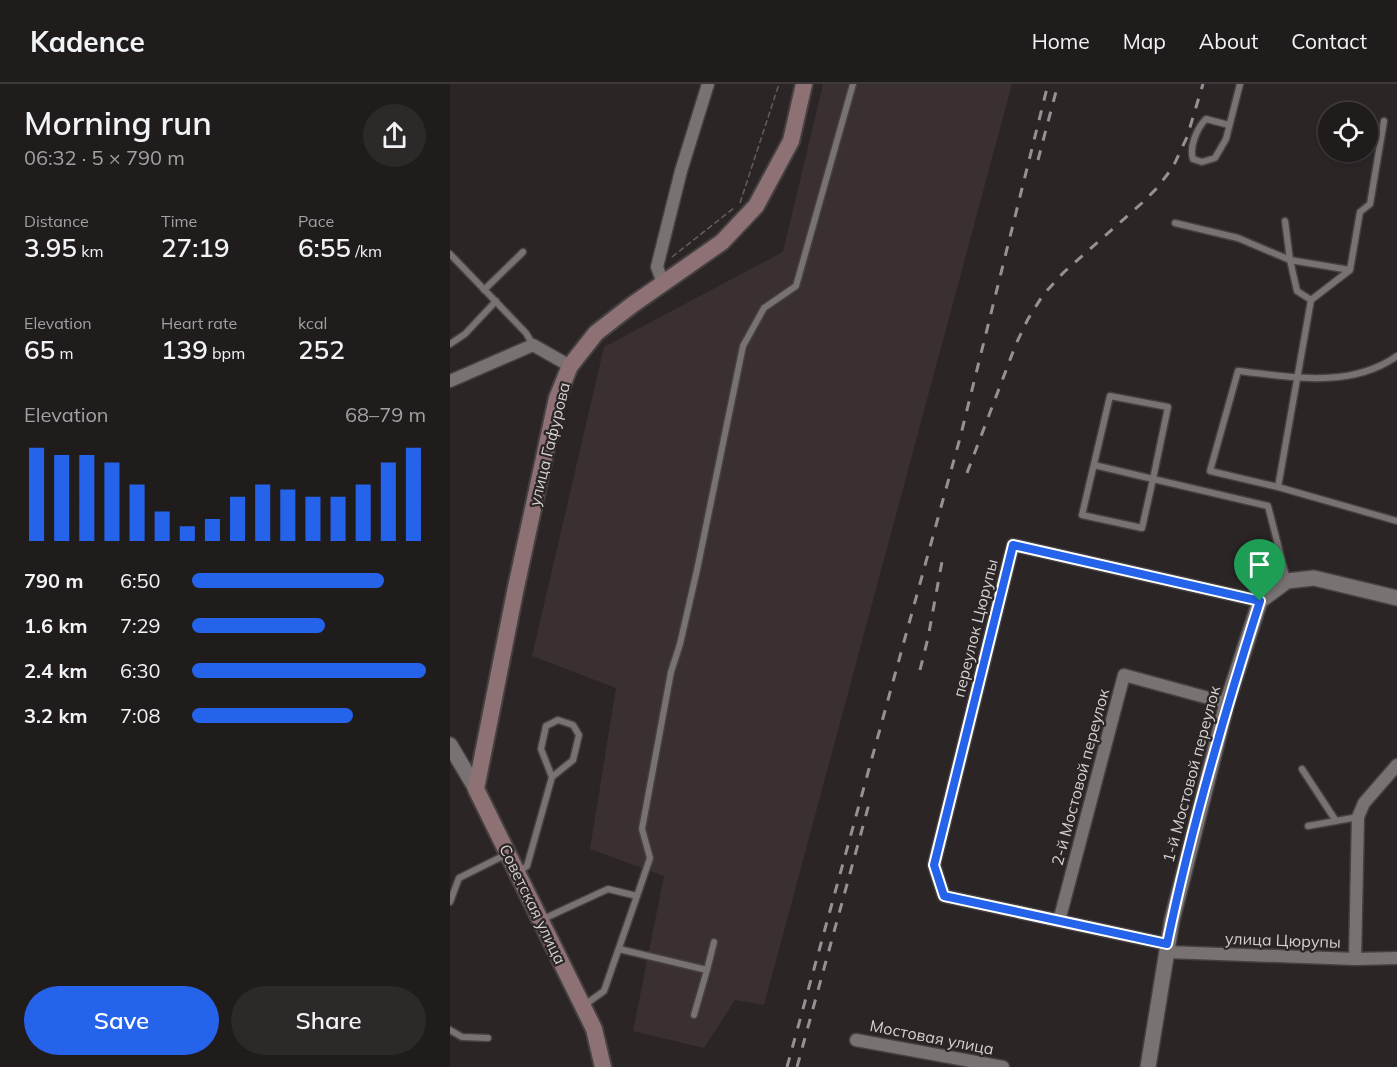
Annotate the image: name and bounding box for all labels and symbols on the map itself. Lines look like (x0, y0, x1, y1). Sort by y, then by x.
street label: улица Гафурова (524, 380, 574, 508)
pin (1234, 539, 1285, 601)
street label: переулок Цюрупы (948, 557, 1002, 699)
street label: 1-й Мостовой переулок (1158, 683, 1224, 865)
street label: 2-й Мостовой переулок (1047, 686, 1113, 868)
street label: Советская улица (495, 841, 571, 967)
street label: улица Цюрупы (1225, 928, 1341, 952)
street label: Мостовая улица (868, 1015, 996, 1059)

